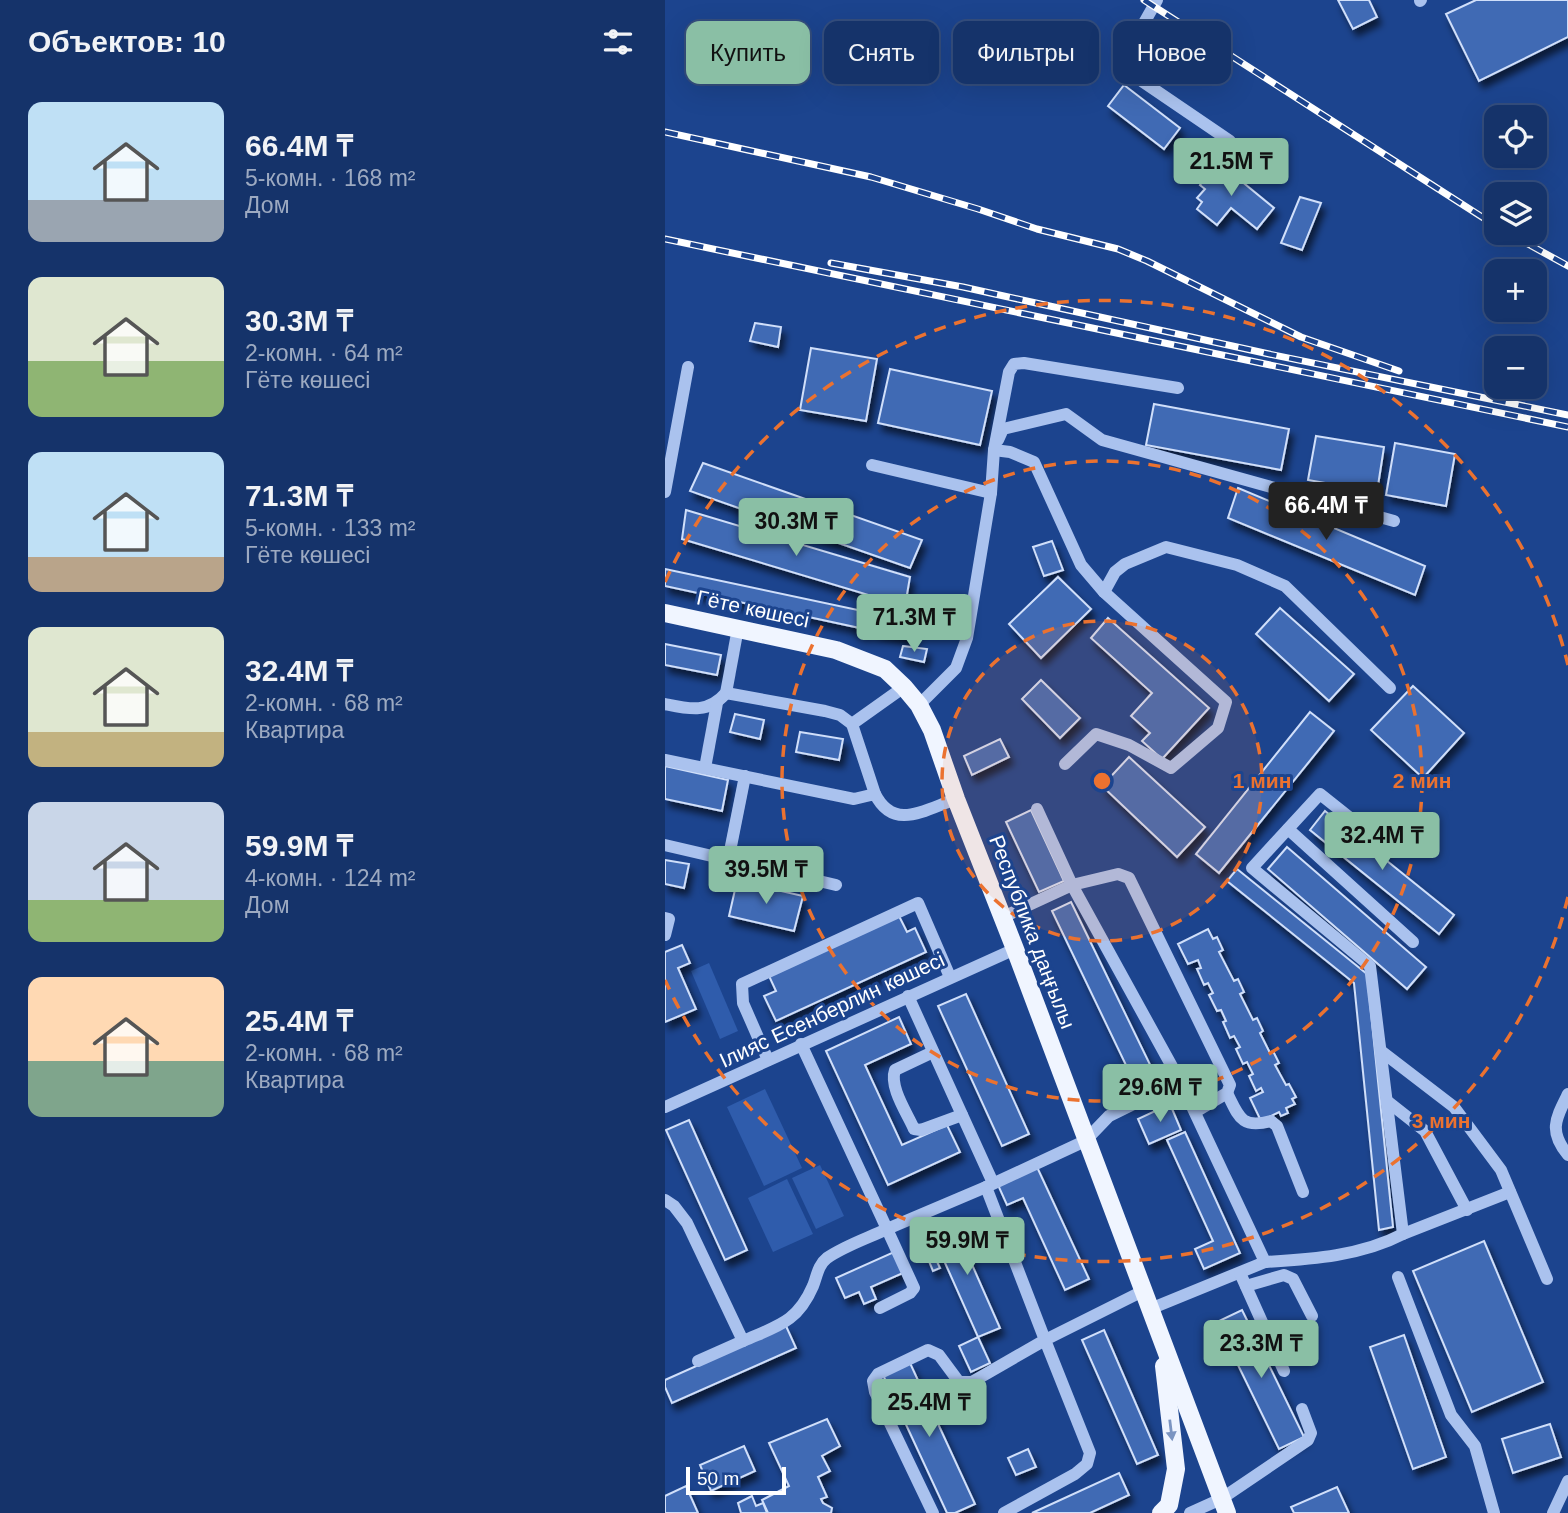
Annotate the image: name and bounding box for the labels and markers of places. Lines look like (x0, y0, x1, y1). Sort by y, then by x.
pin: 21.5M ₸ (1166, 138, 1296, 198)
pin: 66.4M ₸ (1261, 482, 1391, 542)
pin: 30.3M ₸ (731, 498, 861, 558)
pin: 71.3M ₸ (849, 594, 979, 654)
centre of rings (1090, 769, 1114, 793)
pin: 32.4M ₸ (1317, 812, 1447, 872)
pin: 39.5M ₸ (701, 846, 831, 906)
pin: 29.6M ₸ (1095, 1064, 1225, 1124)
pin: 59.9M ₸ (902, 1218, 1032, 1277)
pin: 23.3M ₸ (1196, 1320, 1326, 1380)
pin: 25.4M ₸ (864, 1380, 994, 1439)

